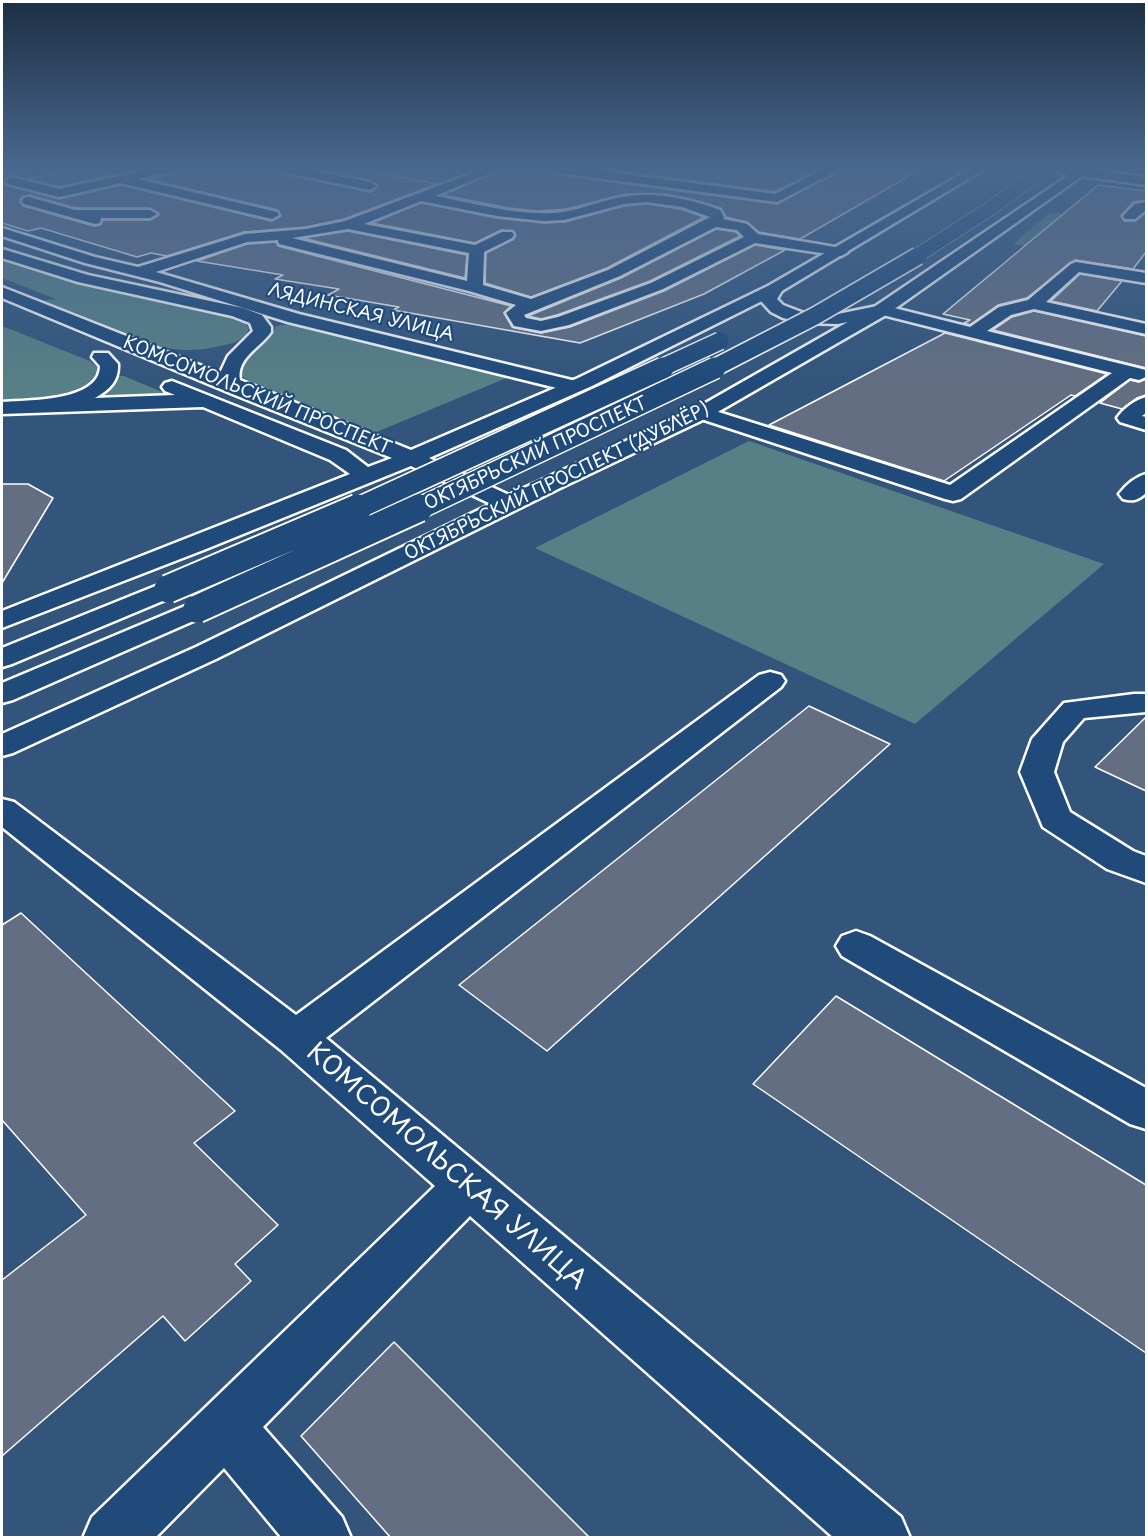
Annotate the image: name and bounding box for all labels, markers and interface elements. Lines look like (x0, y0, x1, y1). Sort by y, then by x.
street label: ЛЯДИНСКАЯ УЛИЦА (266, 279, 456, 347)
street label: КОМСОМОЛЬСКИЙ ПРОСПЕКТ (120, 332, 394, 460)
street label: ОКТЯБРЬСКИЙ ПРОСПЕКТ (421, 393, 651, 515)
street label: ОКТЯБРЬСКИЙ ПРОСПЕКТ (ДУБЛЁР) (401, 399, 713, 565)
street label: КОМСОМОЛЬСКАЯ УЛИЦА (300, 1037, 592, 1297)

